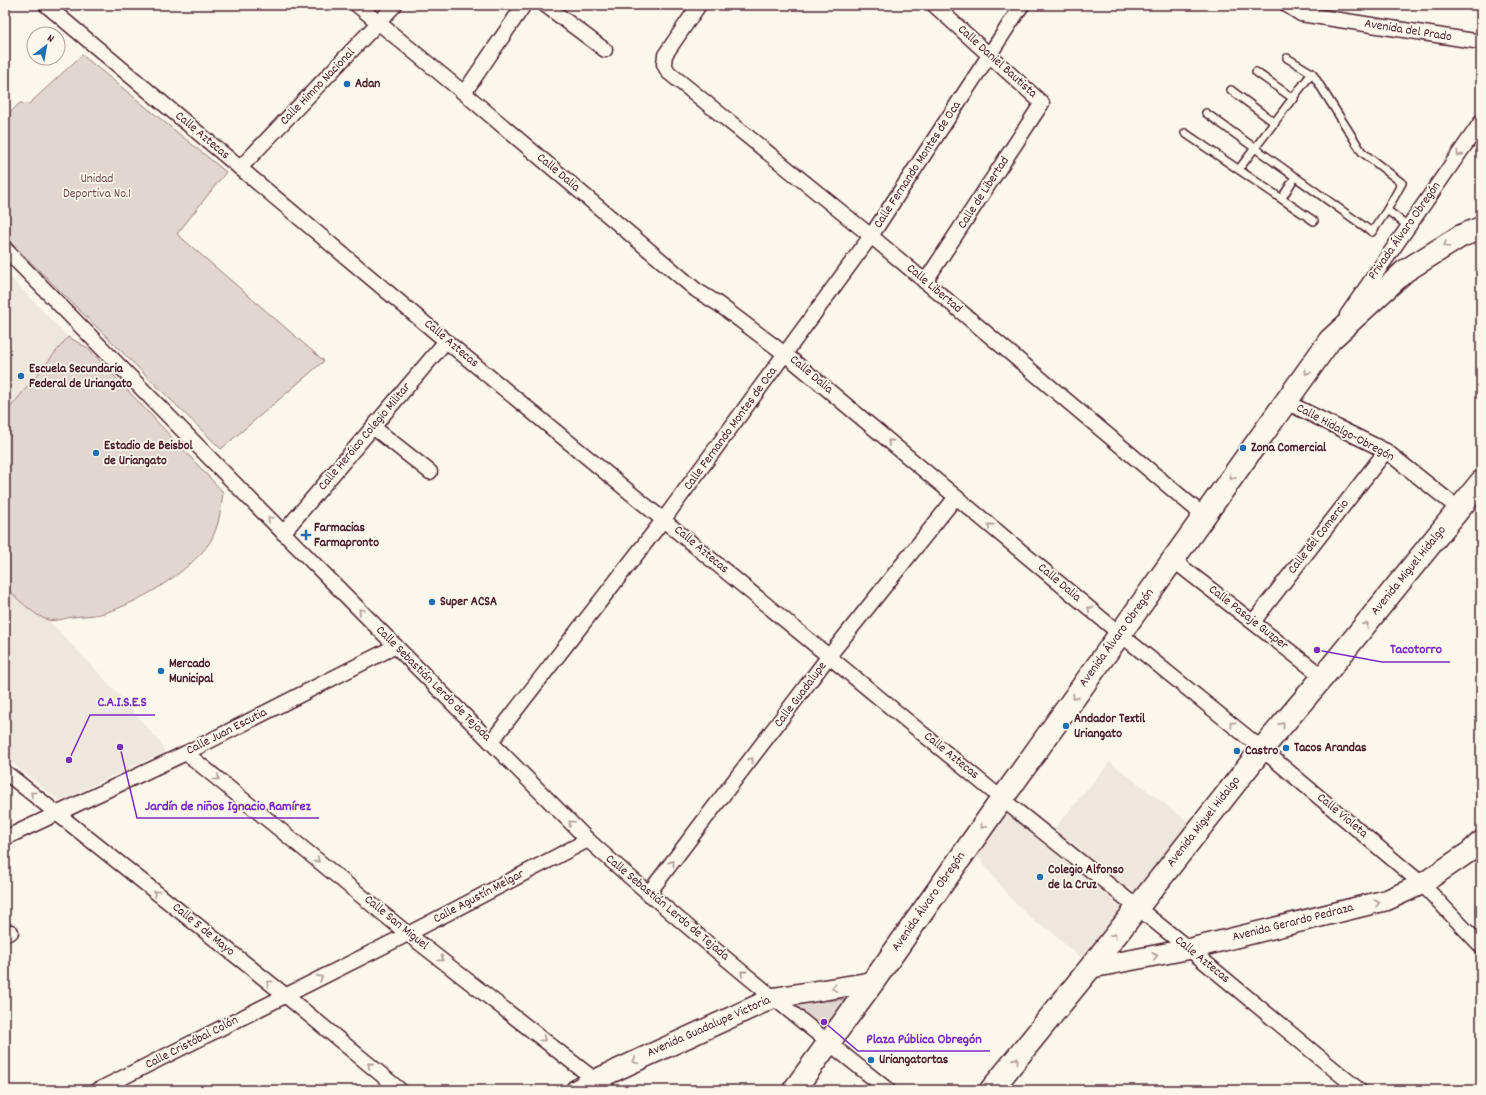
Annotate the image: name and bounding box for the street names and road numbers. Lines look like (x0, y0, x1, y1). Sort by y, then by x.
street label: Avenida del Prado (1363, 15, 1453, 47)
street label: Calle Daniel Bautista (953, 21, 1042, 104)
street label: Calle Himno Nacional (276, 44, 360, 130)
street label: Calle Fernando Montes de Oca (870, 97, 967, 233)
street label: Calle Aztecas (170, 107, 234, 165)
street label: Calle Dalia (532, 149, 585, 197)
street label: Calle de Libertad (953, 153, 1015, 233)
street label: Privada Álvaro Obregón (1364, 178, 1446, 284)
street label: Calle Libertad (902, 260, 966, 318)
street label: Calle Aztecas (419, 315, 483, 373)
street label: Calle Dalia (785, 351, 838, 399)
street label: Calle Fernando Montes de Oca (680, 363, 783, 495)
street label: Calle Heróico Colegio Militar (314, 379, 416, 495)
street label: Calle Hidalgo-Obregón (1293, 399, 1397, 467)
street label: Calle del Comercio (1284, 495, 1354, 578)
street label: Calle Aztecas (669, 521, 733, 579)
street label: Avenida Miguel Hidalgo (1367, 522, 1451, 620)
street label: Calle Dalia (1033, 559, 1086, 607)
street label: Calle Pasaje Guzper (1204, 581, 1292, 655)
street label: Avenida Álvaro Obregón (1075, 585, 1159, 691)
street label: Calle Sebastián Lerdo de Tejada (371, 622, 496, 747)
street label: Calle Guadalupe (770, 658, 832, 732)
street label: Calle Juan Escutia (183, 703, 271, 761)
street label: Calle Aztecas (919, 728, 983, 784)
street label: Avenida Miguel Hidalgo (1162, 772, 1246, 871)
street label: Calle Violeta (1312, 789, 1372, 844)
street label: Avenida Álvaro Obregón (887, 848, 971, 956)
street label: Calle Sebastián Lerdo de Tejada (601, 850, 734, 966)
street label: Calle Agustín Melgar (430, 865, 528, 929)
street label: Calle San Miguel (360, 891, 432, 955)
street label: Calle 5 de Mayo (168, 899, 239, 961)
street label: Avenida Gerardo Pedraza (1230, 899, 1357, 947)
street label: Calle Aztecas (1170, 932, 1234, 988)
street label: Avenida Guadalupe Victoria (644, 991, 775, 1063)
street label: Calle Cristóbal Colón (142, 1011, 242, 1075)

